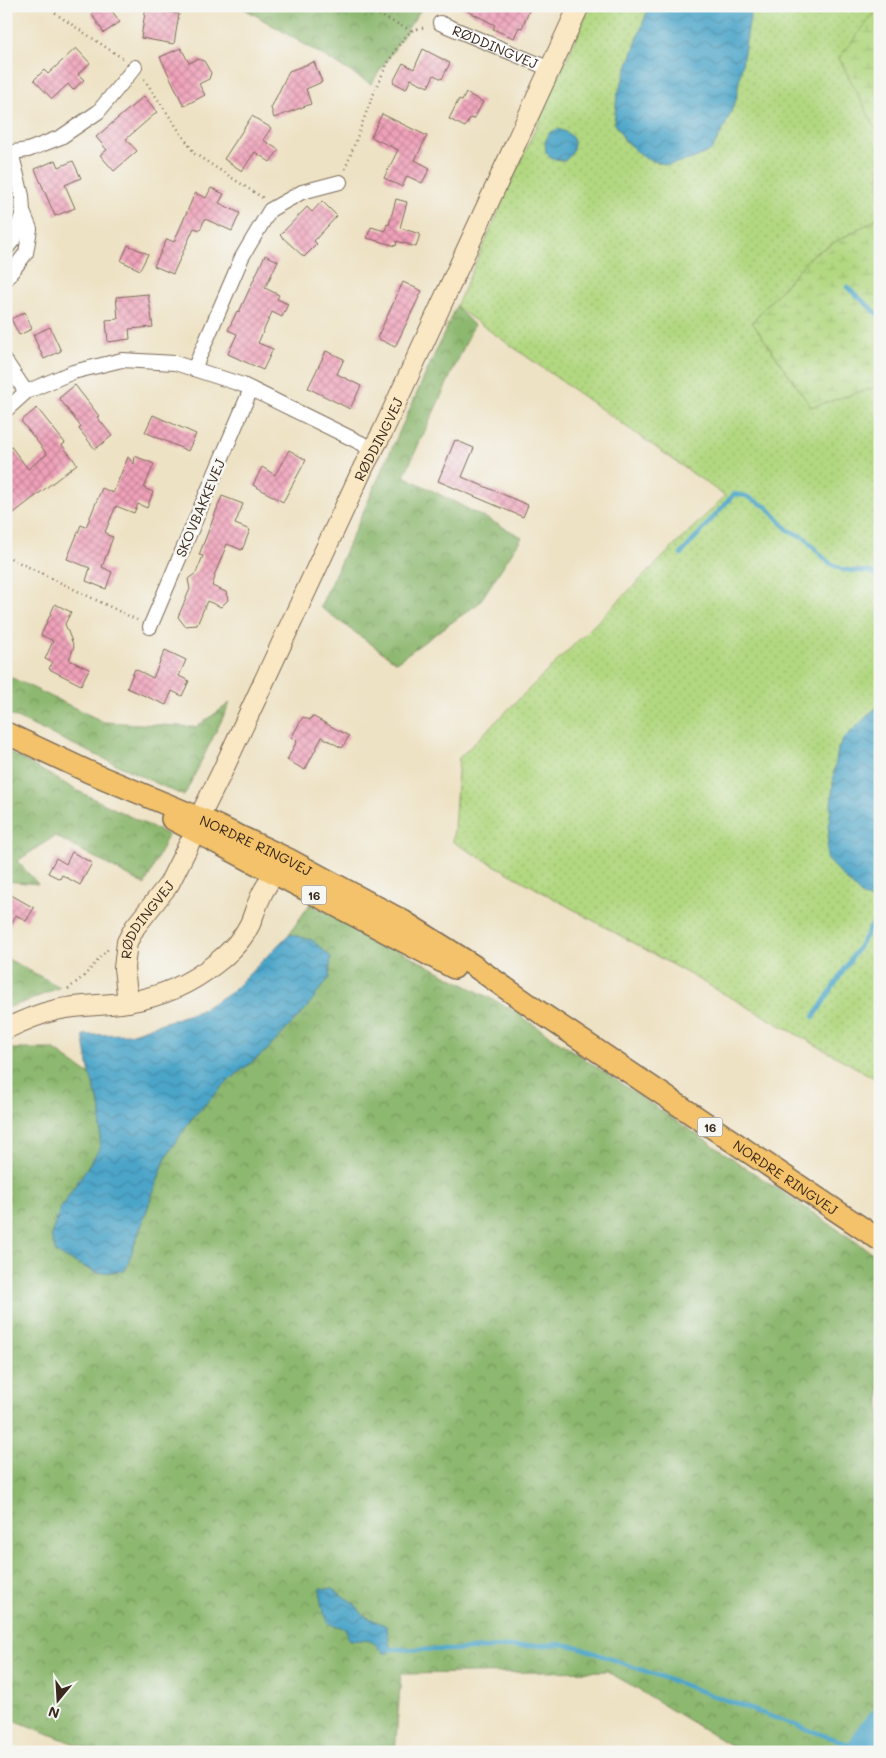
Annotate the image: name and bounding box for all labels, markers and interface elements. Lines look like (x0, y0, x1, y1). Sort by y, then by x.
street label: RØDDINGVEJ (450, 20, 541, 73)
street label: RØDDINGVEJ (349, 394, 407, 484)
street label: SKOVBAKKEVEJ (171, 456, 229, 560)
street label: NORDRE RINGVEJ (197, 810, 316, 880)
street label: RØDDINGVEJ (116, 876, 178, 960)
road number: 16 (302, 886, 326, 904)
road number: 16 (698, 1118, 722, 1136)
street label: NORDRE RINGVEJ (730, 1135, 842, 1219)
north arrow (32, 1676, 82, 1726)
text: N (46, 1702, 62, 1724)

